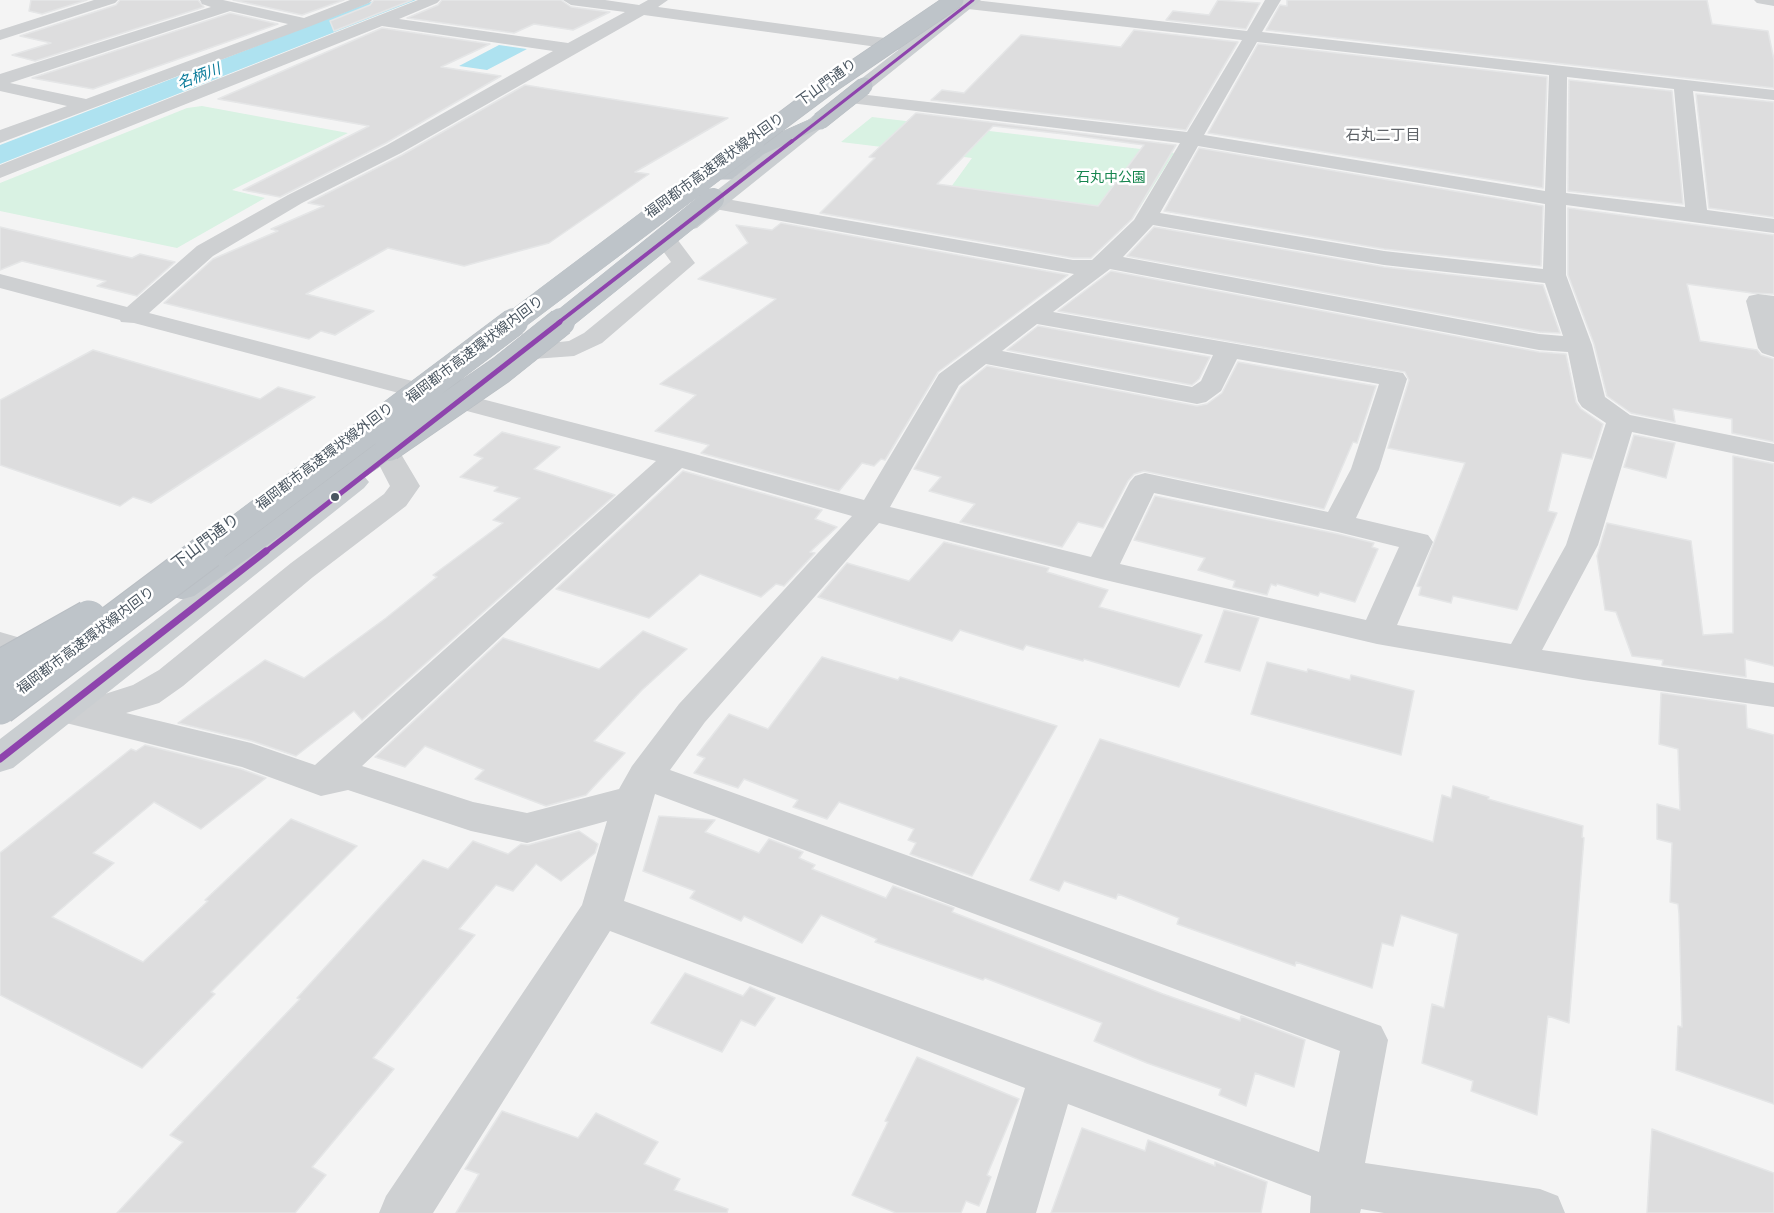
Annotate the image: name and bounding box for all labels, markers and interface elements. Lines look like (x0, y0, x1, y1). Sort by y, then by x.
street label: 下山門通り (794, 56, 860, 110)
water label: 名柄川 (175, 61, 223, 93)
street label: 福岡都市高速環状線外回り (642, 110, 788, 222)
district label: 石丸二丁目 (1346, 127, 1420, 145)
park label: 石丸中公園 (1076, 170, 1146, 186)
street label: 福岡都市高速環状線内回り (403, 293, 547, 407)
street label: 福岡都市高速環状線外回り (253, 400, 397, 514)
unlabelled marker (329, 491, 341, 503)
street label: 下山門通り (168, 510, 244, 574)
street label: 福岡都市高速環状線内回り (14, 584, 158, 698)

